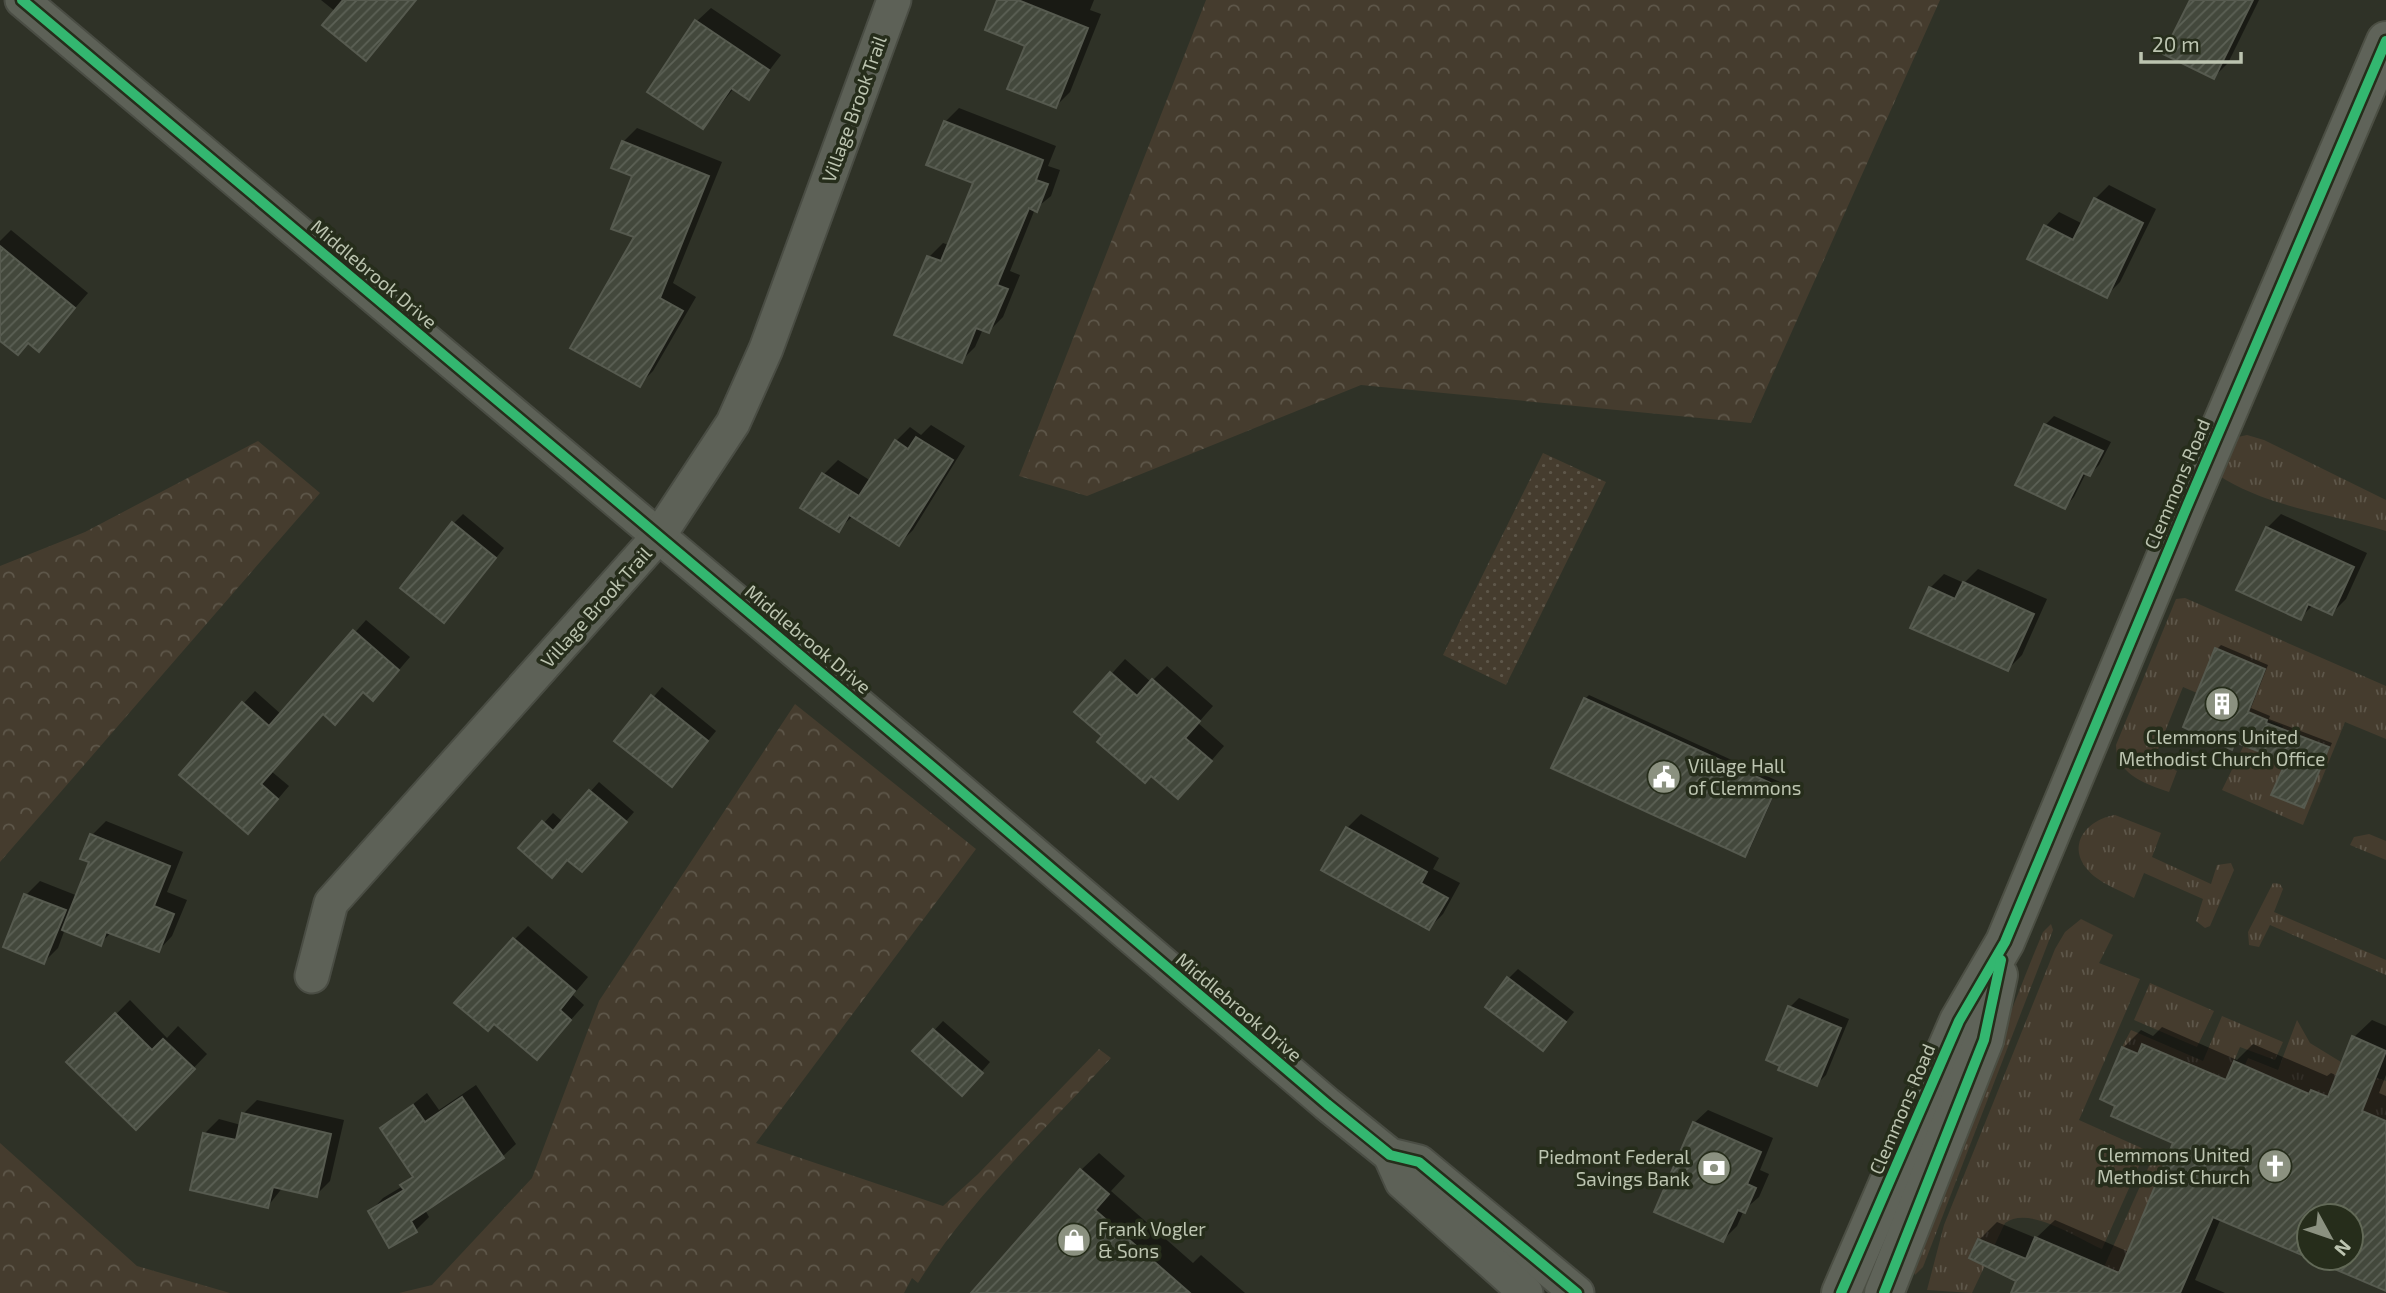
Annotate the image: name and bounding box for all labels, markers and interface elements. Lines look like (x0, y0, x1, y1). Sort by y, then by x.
scale bar (2141, 21, 2241, 65)
text: 20 m (2152, 31, 2200, 56)
street label: Village Brook Trail (816, 32, 891, 185)
street label: Middlebrook Drive (307, 214, 442, 333)
street label: Clemmons Road (2139, 415, 2214, 552)
street label: Village Brook Trail (535, 541, 656, 672)
street label: Middlebrook Drive (741, 579, 876, 698)
building icon: Clemmons United Methodist Church Office (2203, 685, 2241, 723)
place label: Clemmons United Methodist Church Office (2119, 725, 2326, 770)
place label: Village Hall of Clemmons (1688, 754, 1801, 799)
public building icon: Village Hall of Clemmons (1645, 758, 1683, 796)
street label: Middlebrook Drive (1172, 947, 1307, 1066)
street label: Clemmons Road (1864, 1040, 1939, 1177)
place label: Clemmons United Methodist Church (2097, 1143, 2250, 1188)
place label: Piedmont Federal Savings Bank (1538, 1145, 1690, 1190)
church icon: Clemmons United Methodist Church (2256, 1147, 2294, 1185)
bank icon: Piedmont Federal Savings Bank (1695, 1149, 1733, 1187)
north arrow (2295, 1202, 2365, 1272)
place label: Frank Vogler & Sons (1098, 1217, 1206, 1262)
shop icon: Frank Vogler & Sons (1055, 1221, 1093, 1259)
text: N (2330, 1236, 2357, 1261)

